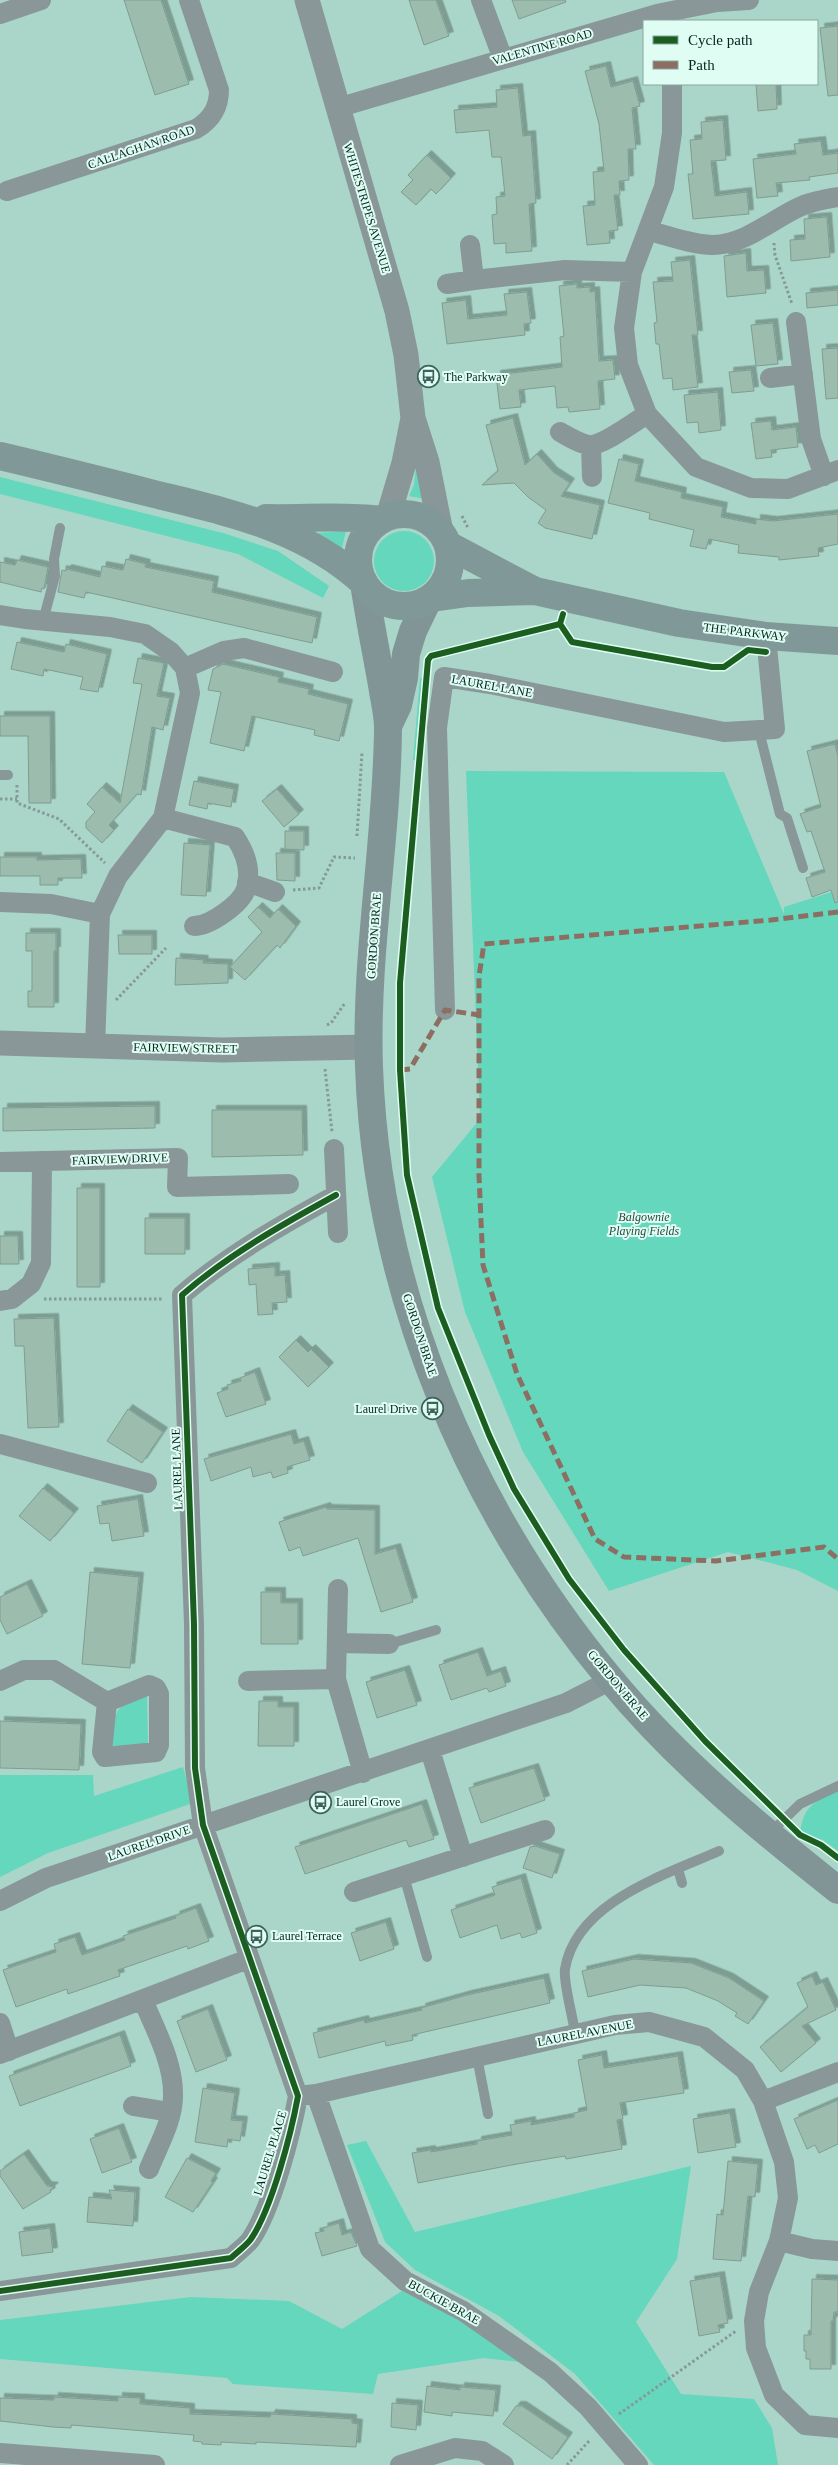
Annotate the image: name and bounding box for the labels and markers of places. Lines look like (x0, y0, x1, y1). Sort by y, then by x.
bus stop icon: The Parkway (416, 365, 440, 389)
place label: The Parkway (444, 370, 508, 384)
bus stop icon: Laurel Drive (421, 1397, 445, 1421)
place label: Laurel Drive (355, 1402, 417, 1416)
bus stop icon: Laurel Grove (308, 1790, 332, 1814)
place label: Laurel Grove (336, 1795, 400, 1809)
bus stop icon: Laurel Terrace (244, 1924, 268, 1948)
place label: Laurel Terrace (272, 1929, 342, 1943)

